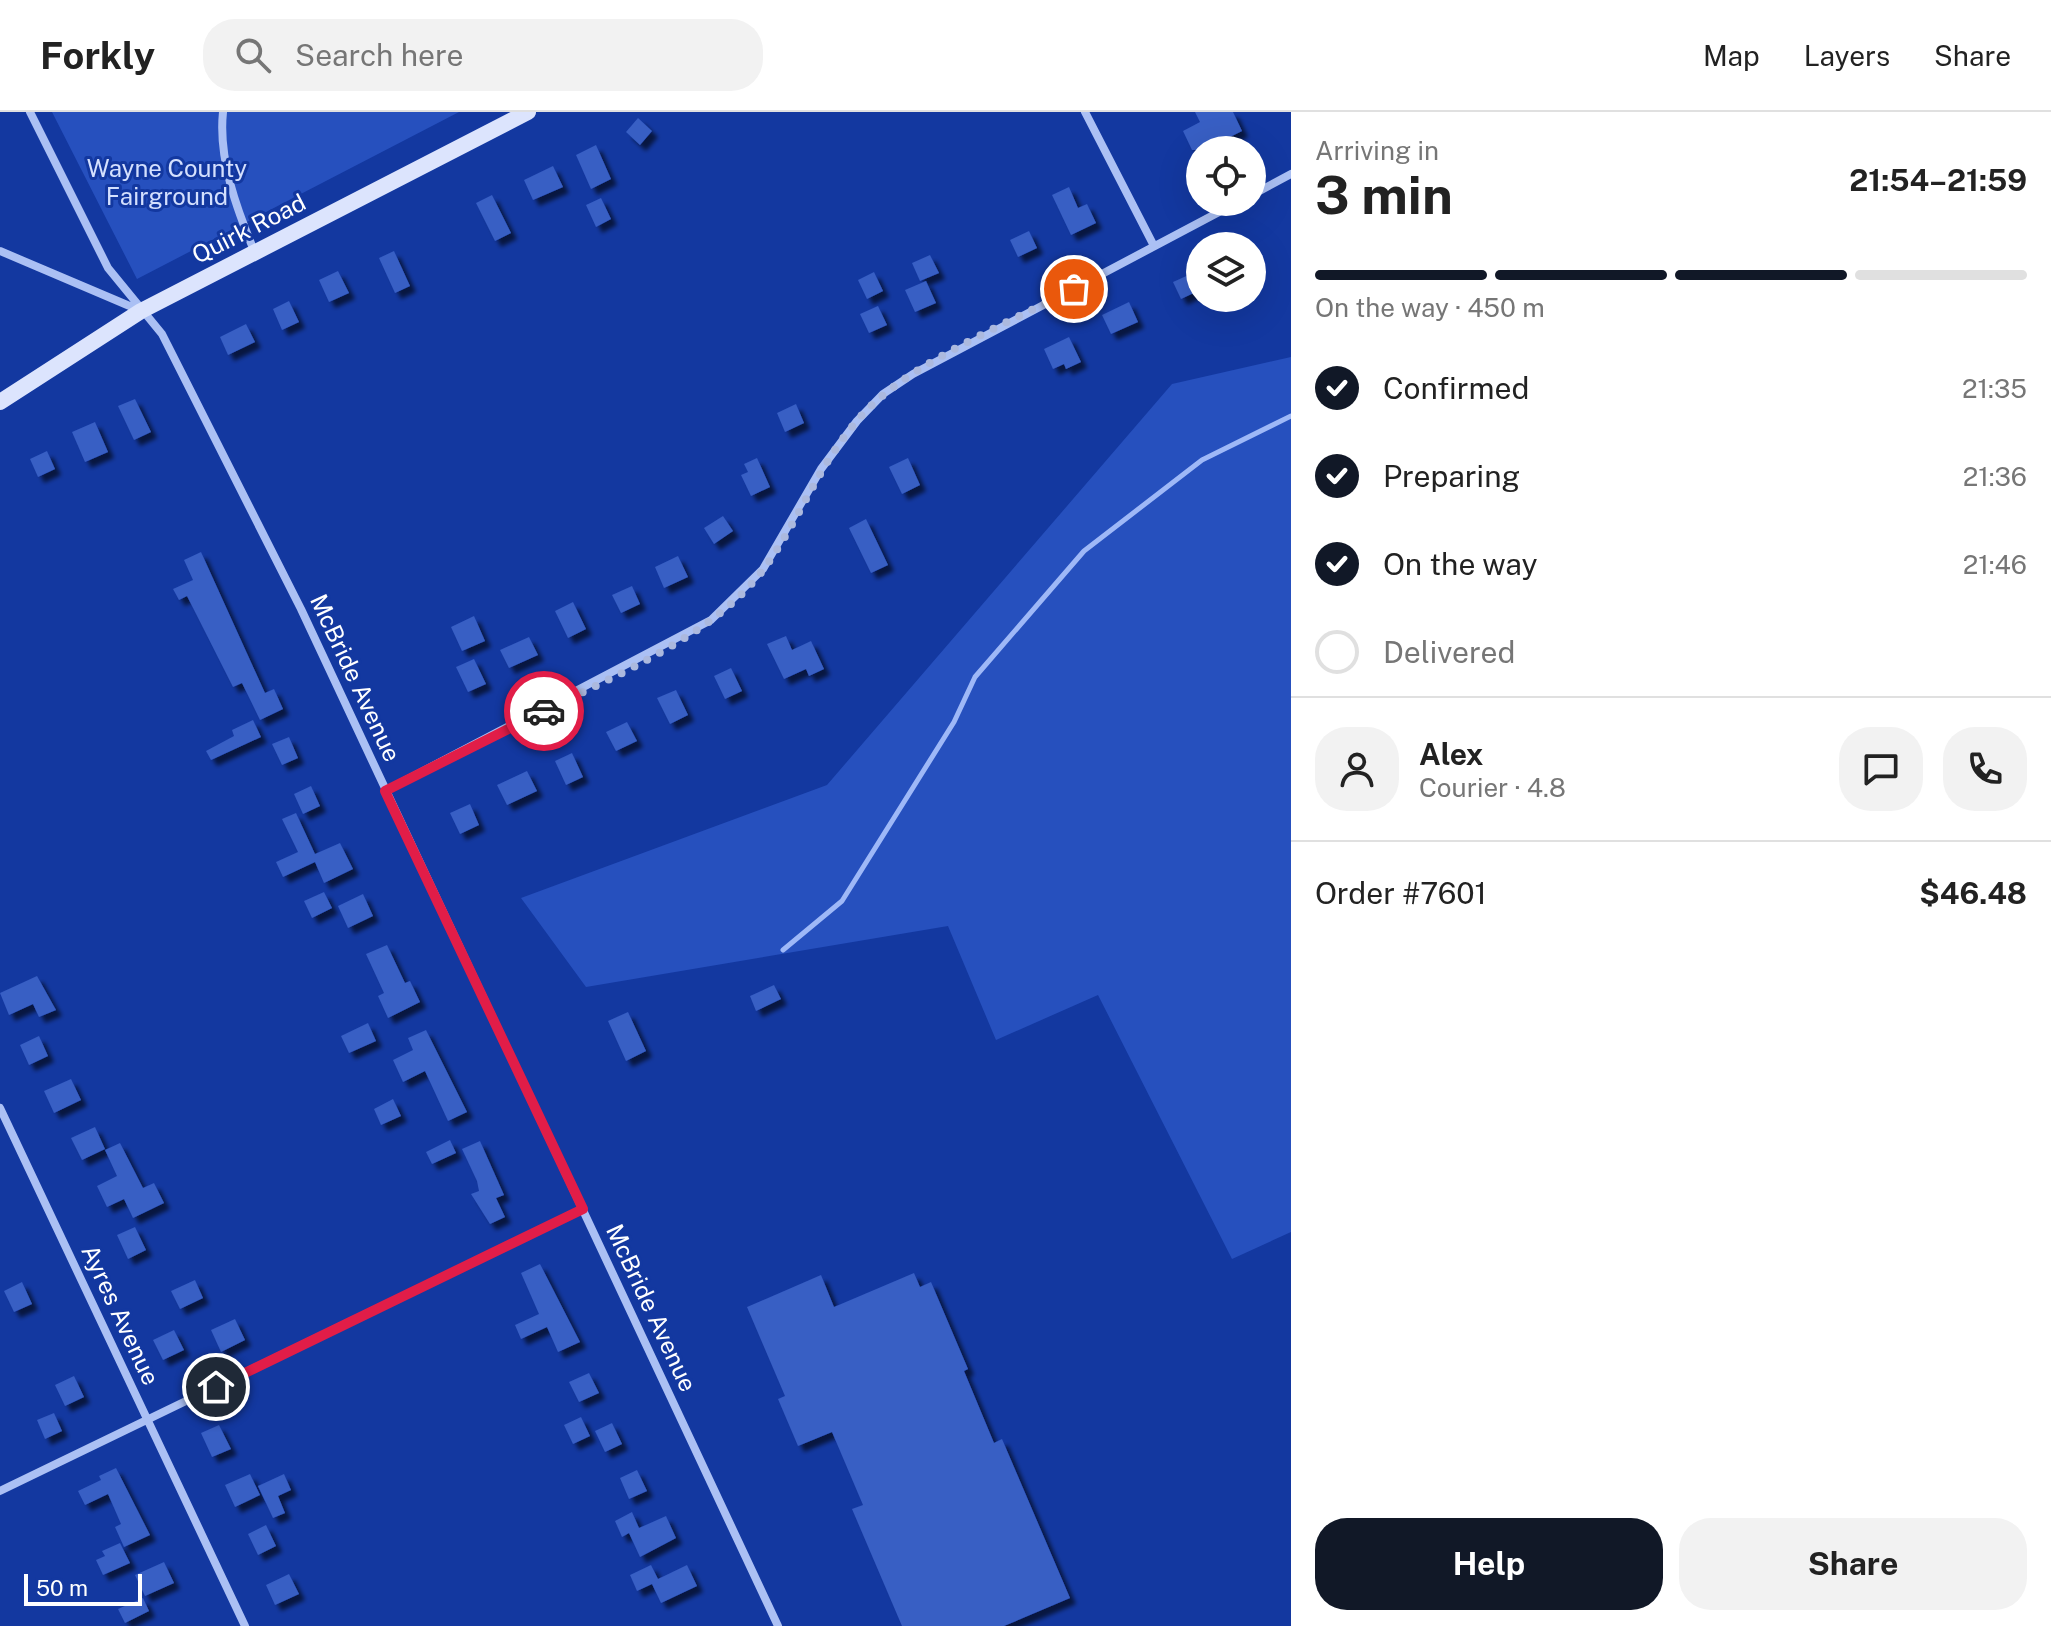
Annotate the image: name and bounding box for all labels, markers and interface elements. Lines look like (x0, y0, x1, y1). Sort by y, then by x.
search box (203, 19, 763, 91)
text: Forkly (40, 33, 155, 78)
icon: search (231, 33, 275, 77)
text: Search here (295, 37, 463, 73)
text: Map (1703, 39, 1760, 72)
text: Layers (1804, 39, 1890, 72)
text: Share (1934, 39, 2011, 72)
text: Arriving in (1315, 135, 1439, 166)
map controls (1186, 136, 1266, 312)
button: locate (1186, 136, 1266, 216)
park label: Wayne County Fairground (87, 154, 247, 210)
text: 21:54–21:59 (1849, 162, 2027, 198)
text: 3 min (1315, 165, 1453, 226)
street label: Quirk Road (187, 188, 310, 269)
button: layers (1186, 232, 1266, 312)
pin (1040, 255, 1108, 323)
icon: bag (1052, 267, 1096, 311)
text: On the way · 450 m (1315, 292, 1545, 323)
icon: check (1315, 366, 1359, 410)
text: Confirmed (1383, 370, 1529, 406)
text: 21:35 (1962, 373, 2027, 404)
icon: check (1315, 454, 1359, 498)
text: Preparing (1383, 458, 1520, 494)
text: 21:36 (1963, 461, 2027, 492)
icon: check (1315, 542, 1359, 586)
text: On the way (1383, 546, 1537, 582)
text: 21:46 (1963, 549, 2027, 580)
street label: McBride Avenue (305, 589, 407, 766)
text: Delivered (1383, 634, 1515, 670)
courier (504, 671, 584, 751)
icon: car (522, 689, 566, 733)
button: person (1315, 727, 1399, 811)
button: chat (1839, 727, 1923, 811)
button: phone (1943, 727, 2027, 811)
text: Alex (1419, 736, 1483, 772)
text: Courier · 4.8 (1419, 772, 1566, 803)
text: Order #7601 (1315, 875, 1487, 911)
text: $46.48 (1919, 875, 2027, 911)
street label: McBride Avenue (601, 1219, 703, 1396)
street label: Ayres Avenue (76, 1240, 166, 1389)
pin (182, 1353, 250, 1421)
icon: home (194, 1365, 238, 1409)
button: Help (1315, 1518, 1663, 1610)
button: Share (1679, 1518, 2027, 1610)
scale bar (24, 1570, 142, 1606)
text: 50 m (36, 1575, 88, 1601)

